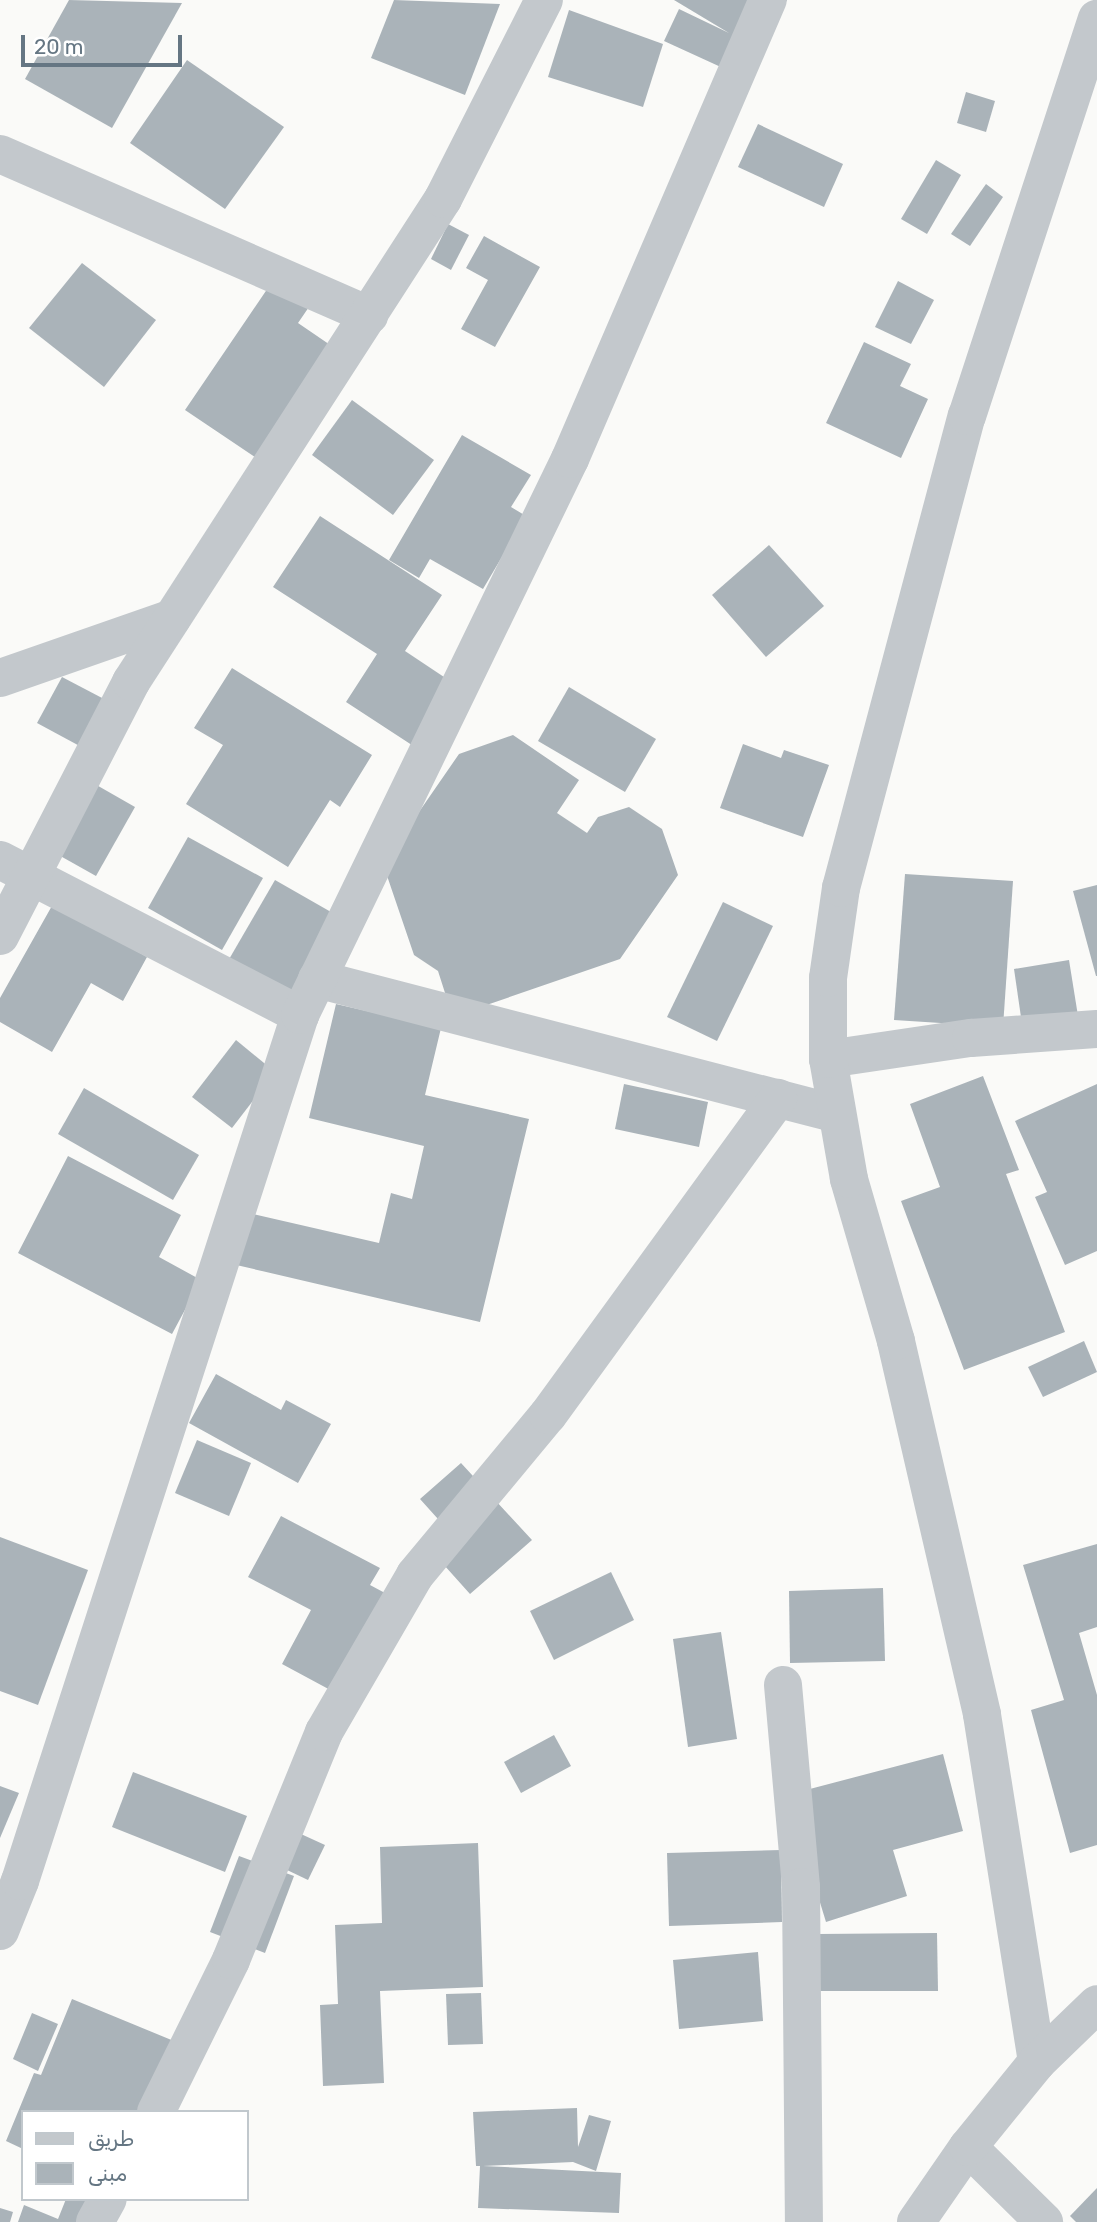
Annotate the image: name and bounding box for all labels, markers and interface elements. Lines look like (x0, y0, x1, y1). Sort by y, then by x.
scale bar (24, 21, 186, 65)
text: 20 m (34, 34, 83, 59)
legend (21, 2110, 248, 2201)
text: طريق (88, 2126, 134, 2151)
text: مبنى (88, 2161, 127, 2186)

